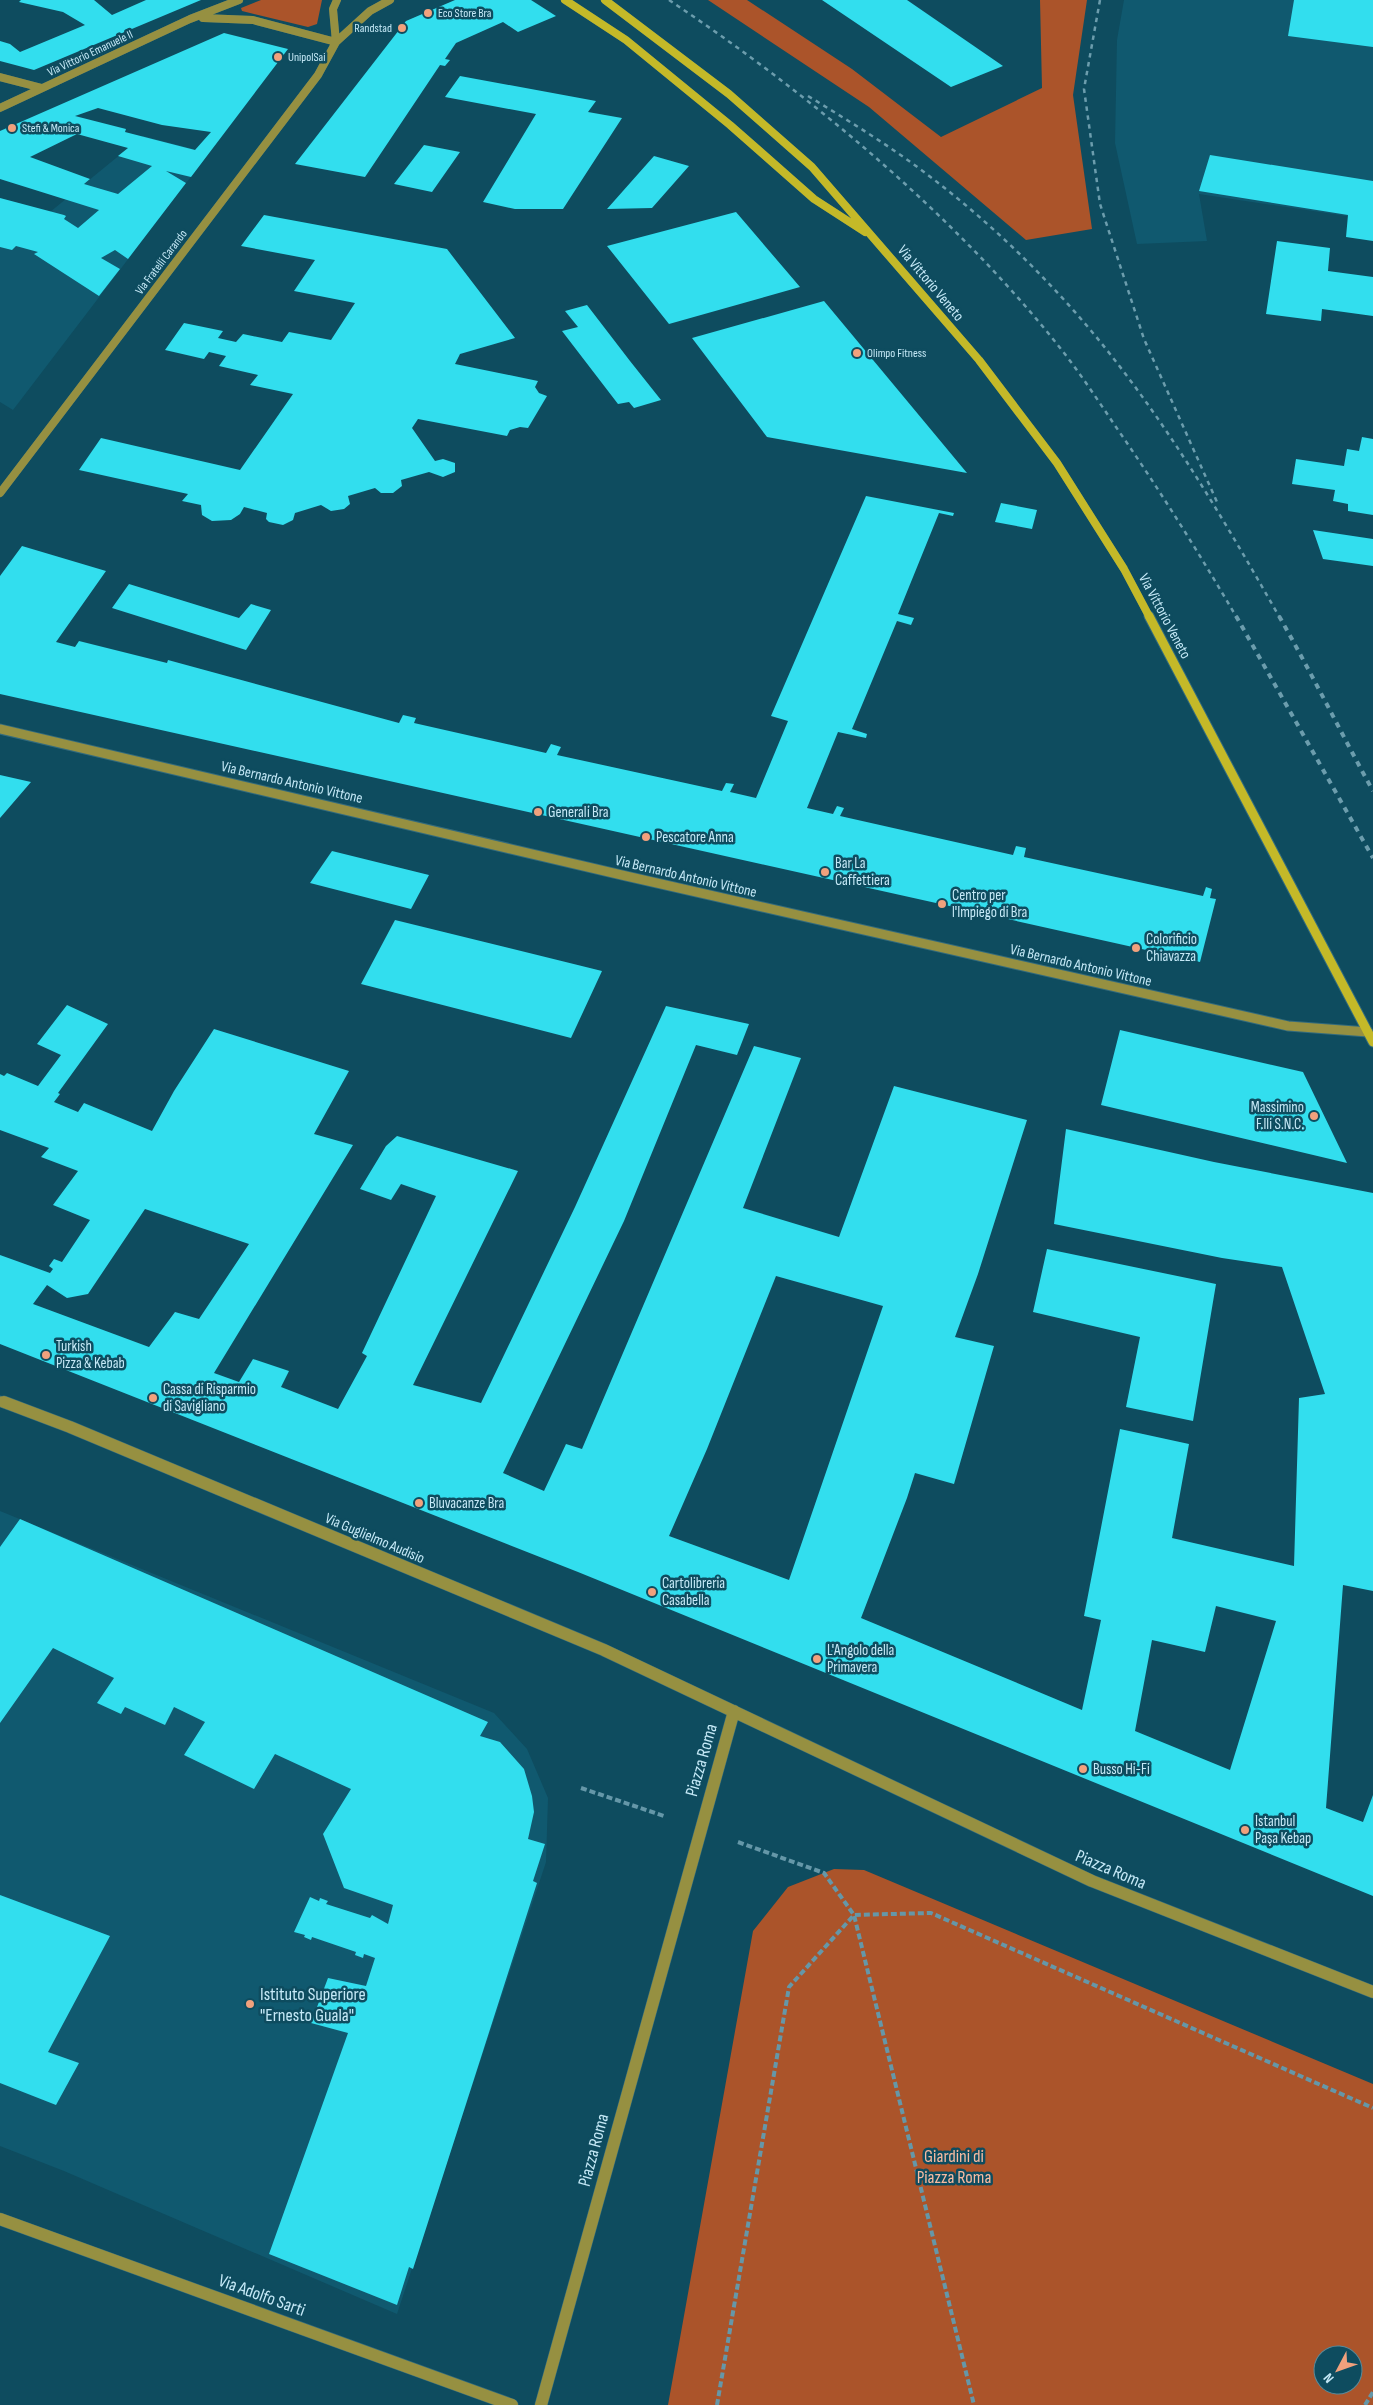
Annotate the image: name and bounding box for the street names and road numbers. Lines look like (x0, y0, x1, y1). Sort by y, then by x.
street label: Via Vittorio Emanuele II (45, 27, 135, 80)
street label: Via Fratelli Carando (132, 227, 191, 298)
street label: Via Vittorio Veneto (893, 241, 968, 325)
street label: Via Vittorio Veneto (1134, 570, 1195, 662)
street label: Via Bernardo Antonio Vittone (219, 757, 365, 808)
street label: Via Bernardo Antonio Vittone (613, 851, 759, 902)
street label: Via Bernardo Antonio Vittone (1008, 940, 1154, 991)
street label: Via Guglielmo Audisio (322, 1509, 428, 1568)
street label: Piazza Roma (681, 1721, 722, 1799)
street label: Piazza Roma (1072, 1845, 1149, 1894)
street label: Piazza Roma (574, 2111, 613, 2189)
street label: Via Adolfo Sarti (215, 2270, 308, 2321)

